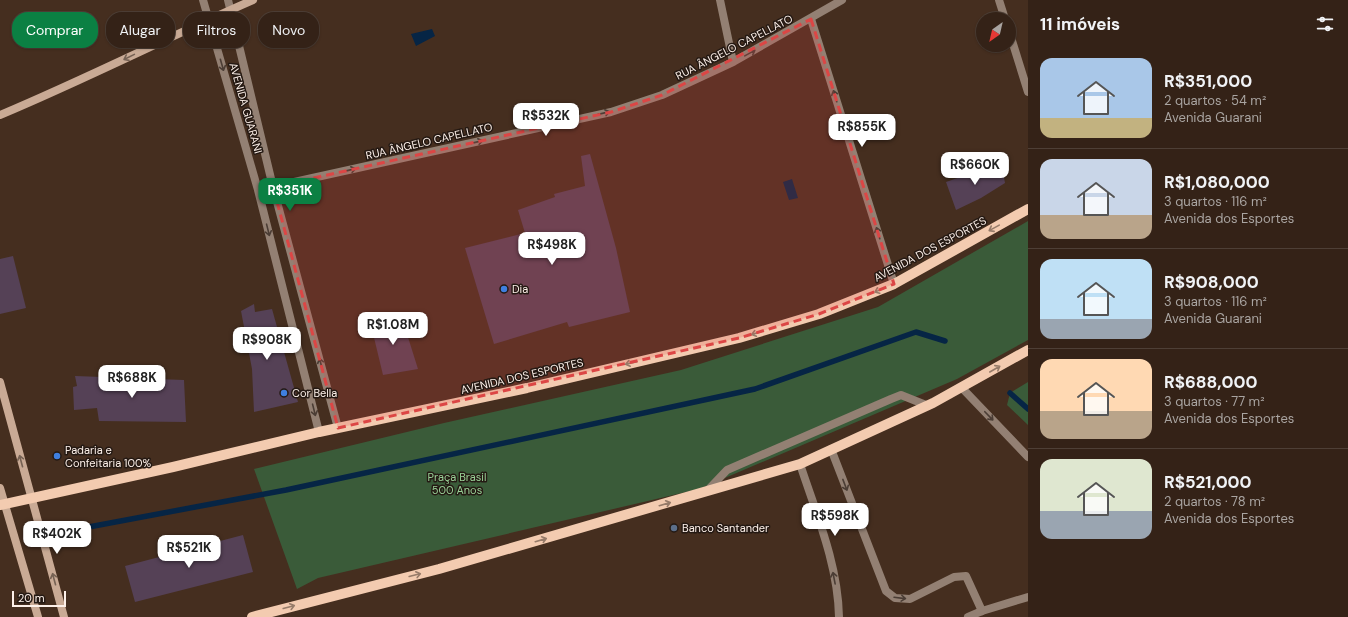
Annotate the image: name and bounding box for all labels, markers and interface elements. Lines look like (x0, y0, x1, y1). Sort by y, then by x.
street label: RUA ÂNGELO CAPELLATO (673, 11, 795, 83)
chip: Comprar (12, 12, 98, 48)
chip: Alugar (106, 12, 175, 48)
chip: Filtros (183, 12, 250, 48)
chip: Novo (258, 12, 319, 48)
north arrow (976, 12, 1016, 52)
map controls (976, 12, 1016, 52)
text: 11 imóveis (1040, 13, 1120, 35)
icon: filters (1314, 13, 1336, 35)
one-way arrow (743, 48, 755, 56)
one-way arrow (123, 54, 135, 61)
one-way arrow (218, 58, 226, 71)
street label: AVENIDA GUARANI (226, 61, 266, 155)
text: R$351,000 (1164, 70, 1252, 92)
icon: home (1072, 74, 1120, 122)
one-way arrow (831, 90, 838, 103)
text: 2 quartos · 54 m² (1164, 92, 1266, 109)
pin: R$532K (513, 103, 579, 137)
text: R$532K (522, 107, 570, 124)
one-way arrow (597, 109, 610, 117)
text: Avenida Guarani (1164, 109, 1262, 126)
pin: R$855K (829, 114, 895, 148)
text: R$855K (838, 118, 886, 135)
street label: RUA ÂNGELO CAPELLATO (364, 120, 494, 162)
one-way arrow (470, 137, 483, 145)
pin: R$660K (942, 152, 1008, 186)
text: R$660K (950, 156, 1000, 173)
one-way arrow (344, 165, 357, 173)
text: R$1,080,000 (1164, 171, 1270, 193)
icon: home (1072, 175, 1120, 223)
pin: R$351K (257, 178, 323, 212)
text: R$351K (267, 182, 313, 199)
text: 3 quartos · 116 m² (1164, 193, 1267, 210)
text: Avenida dos Esportes (1164, 210, 1294, 227)
street label: AVENIDA DOS ESPORTES (871, 213, 989, 285)
one-way arrow (265, 223, 272, 236)
one-way arrow (988, 225, 1000, 232)
one-way arrow (874, 227, 881, 240)
pin: R$498K (519, 232, 585, 266)
text: R$498K (527, 236, 577, 253)
text: R$908,000 (1164, 271, 1259, 293)
icon: home (1072, 275, 1120, 323)
place label: Dia (512, 282, 528, 296)
marker: Dia (499, 284, 509, 294)
one-way arrow (874, 286, 886, 294)
text: 3 quartos · 116 m² (1164, 293, 1267, 310)
text: Avenida Guarani (1164, 310, 1262, 327)
pin: R$1.08M (356, 312, 430, 346)
text: R$1.08M (367, 316, 419, 333)
pin: R$908K (234, 327, 300, 361)
one-way arrow (751, 330, 764, 337)
text: R$908K (242, 331, 292, 348)
street label: AVENIDA DOS ESPORTES (459, 355, 585, 397)
one-way arrow (317, 357, 324, 370)
one-way arrow (625, 360, 638, 368)
one-way arrow (989, 364, 1001, 372)
pin: R$688K (99, 365, 165, 399)
text: R$688K (107, 369, 157, 386)
text: R$688,000 (1164, 371, 1257, 393)
icon: home (1072, 375, 1120, 423)
place label: Cor Bella (292, 386, 337, 400)
marker: Cor Bella (279, 388, 289, 398)
text: 3 quartos · 77 m² (1164, 393, 1264, 410)
one-way arrow (310, 404, 318, 417)
text: Avenida dos Esportes (1164, 410, 1294, 427)
one-way arrow (984, 411, 994, 421)
place label: Padaria e Confeitaria 100% (65, 443, 152, 470)
marker: Padaria e Confeitaria 100% (52, 451, 62, 461)
one-way arrow (17, 455, 24, 468)
park label: Praça Brasil 500 Anos (428, 470, 486, 497)
text: R$521,000 (1164, 471, 1252, 493)
icon: home (1072, 475, 1120, 523)
one-way arrow (842, 479, 850, 491)
text: 2 quartos · 78 m² (1164, 493, 1265, 510)
one-way arrow (659, 500, 672, 507)
pin: R$598K (802, 503, 868, 537)
text: R$598K (811, 507, 859, 524)
text: Avenida dos Esportes (1164, 510, 1294, 527)
pin: R$402K (24, 521, 90, 555)
place label: Banco Santander (682, 521, 769, 535)
marker: Banco Santander (669, 523, 679, 533)
text: R$402K (32, 525, 82, 542)
pin: R$521K (156, 535, 222, 569)
one-way arrow (534, 536, 547, 543)
text: R$521K (167, 539, 211, 556)
one-way arrow (409, 570, 422, 578)
one-way arrow (830, 572, 838, 585)
one-way arrow (49, 573, 57, 586)
scale bar (12, 589, 66, 608)
text: 20 m (18, 591, 44, 605)
one-way arrow (894, 594, 907, 601)
one-way arrow (283, 603, 296, 610)

